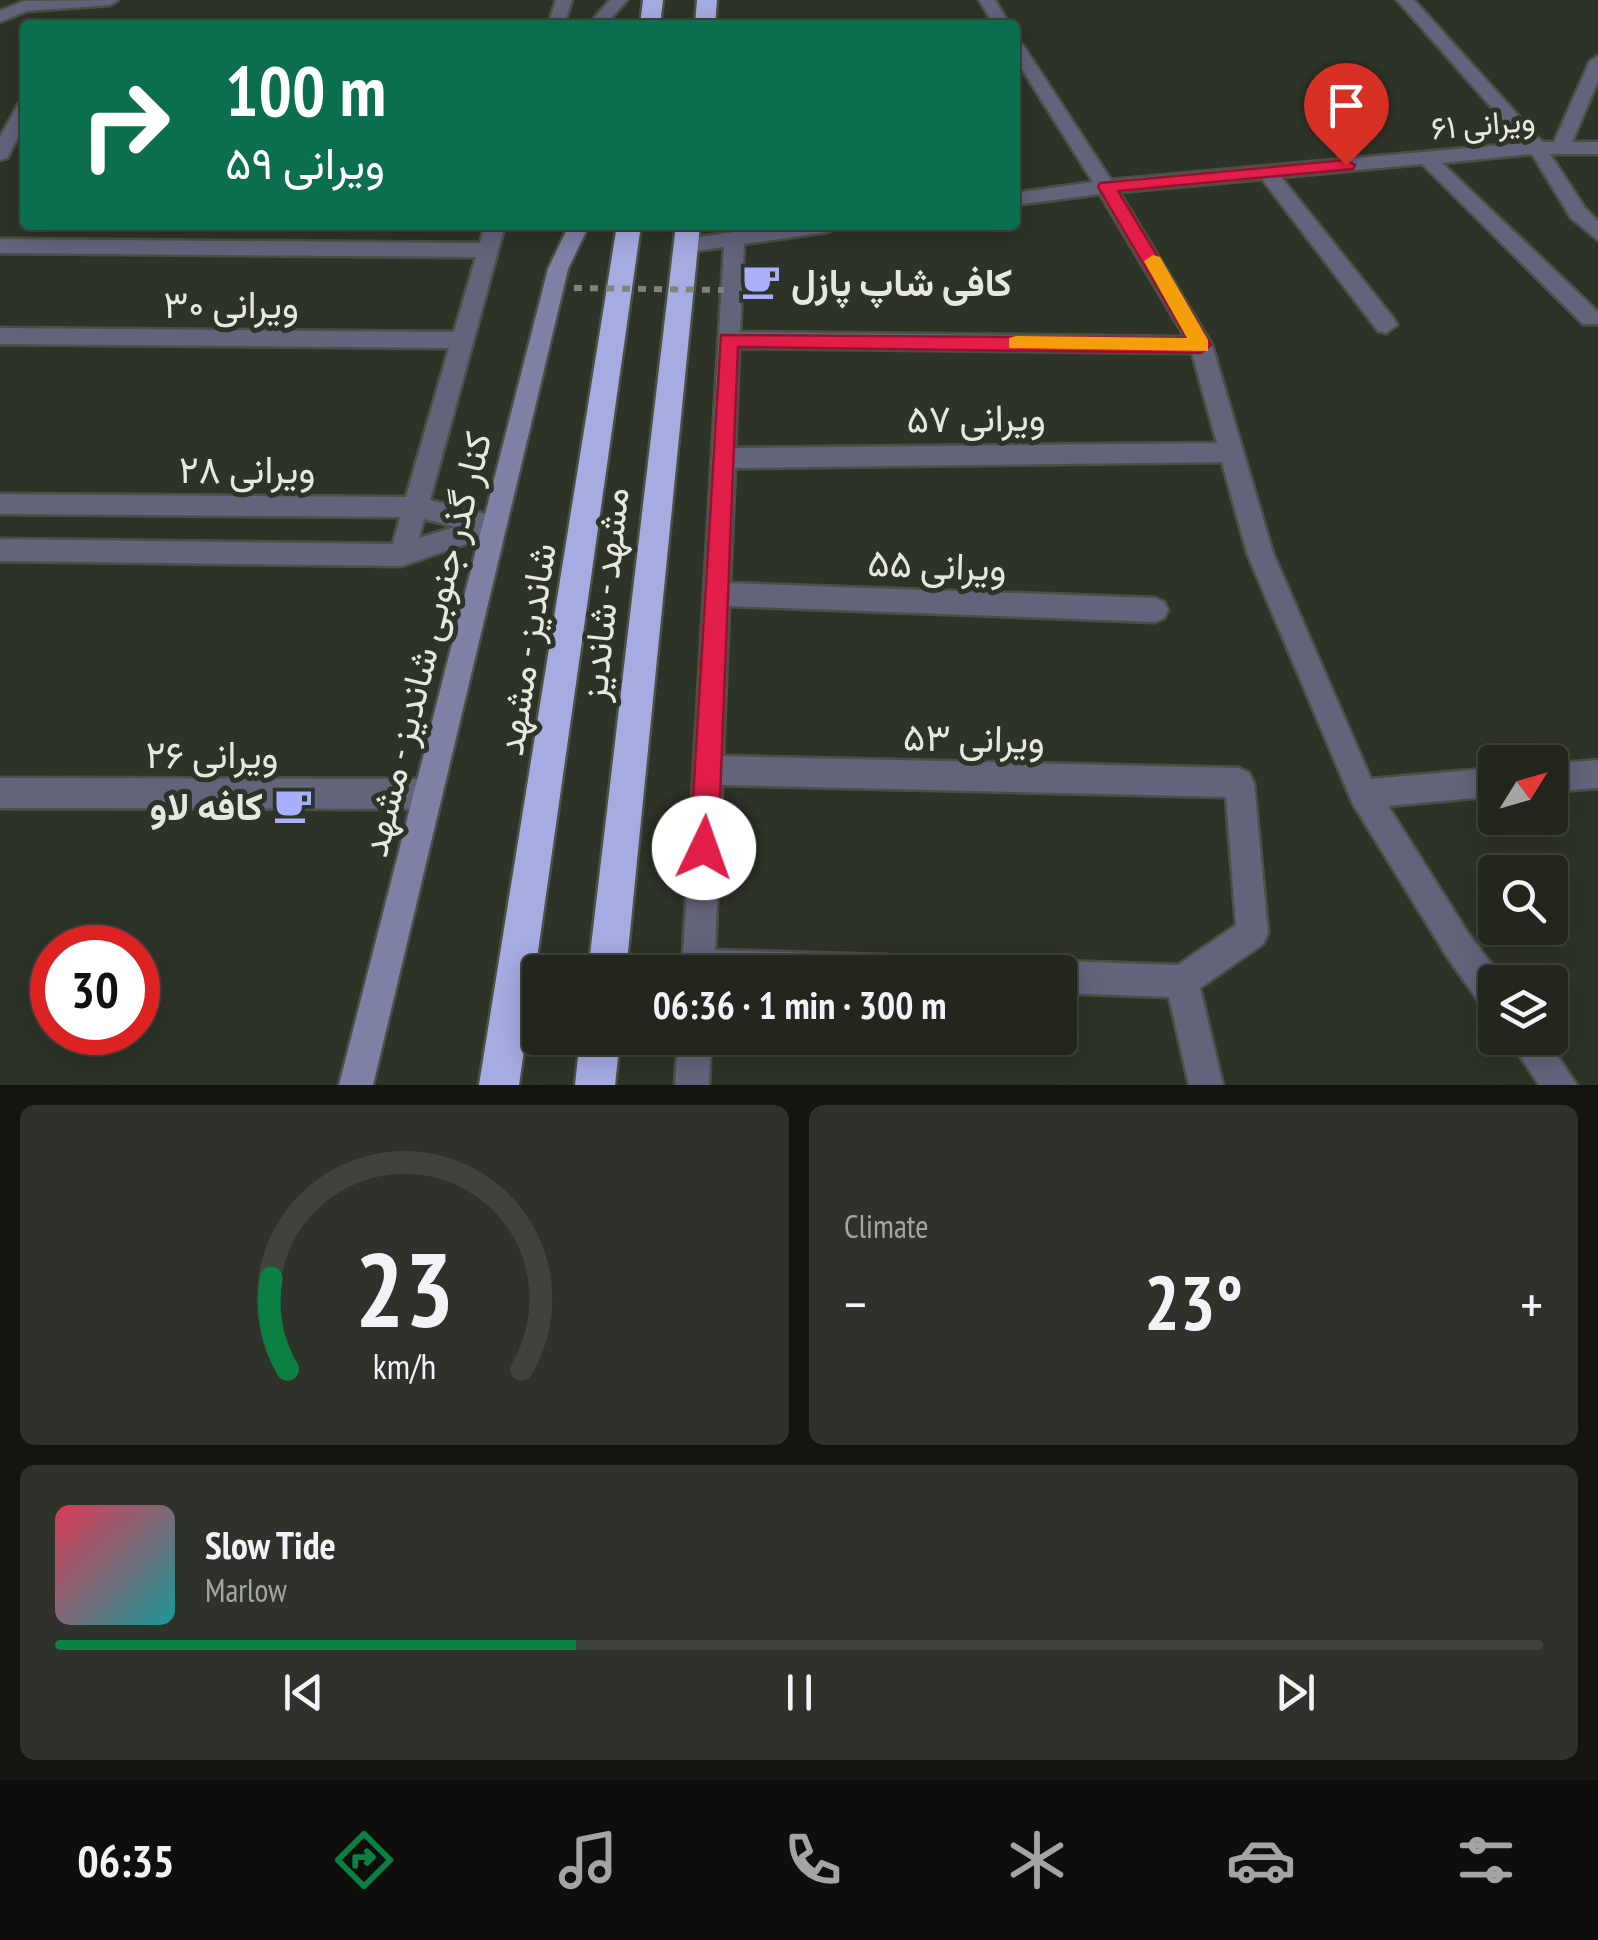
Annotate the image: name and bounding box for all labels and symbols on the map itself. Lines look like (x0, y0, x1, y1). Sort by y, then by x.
pin (1304, 63, 1389, 166)
street label: ویرانی ۶۱ (1429, 98, 1537, 148)
place label: کافی شاپ پازل (791, 257, 1012, 309)
cafe icon: کافی شاپ پازل (740, 260, 782, 302)
street label: ویرانی ۳۰ (163, 279, 299, 328)
street label: ویرانی ۵۷ (906, 391, 1046, 443)
street label: کنار گذر جنوبی شاندیز - مشهد (348, 427, 502, 861)
street label: ویرانی ۲۸ (179, 444, 315, 493)
street label: مشهد - شاندیز (567, 485, 639, 704)
street label: ویرانی ۵۵ (867, 537, 1007, 591)
street label: شاندیز - مشهد (484, 539, 566, 759)
street label: ویرانی ۵۳ (903, 711, 1045, 763)
street label: ویرانی ۲۶ (146, 729, 278, 778)
north arrow (1478, 745, 1568, 835)
place label: کافه لاو (149, 781, 263, 831)
cafe icon: کافه لاو (272, 784, 314, 826)
position arrow (652, 796, 756, 900)
speed limit sign: 30 (30, 925, 160, 1055)

